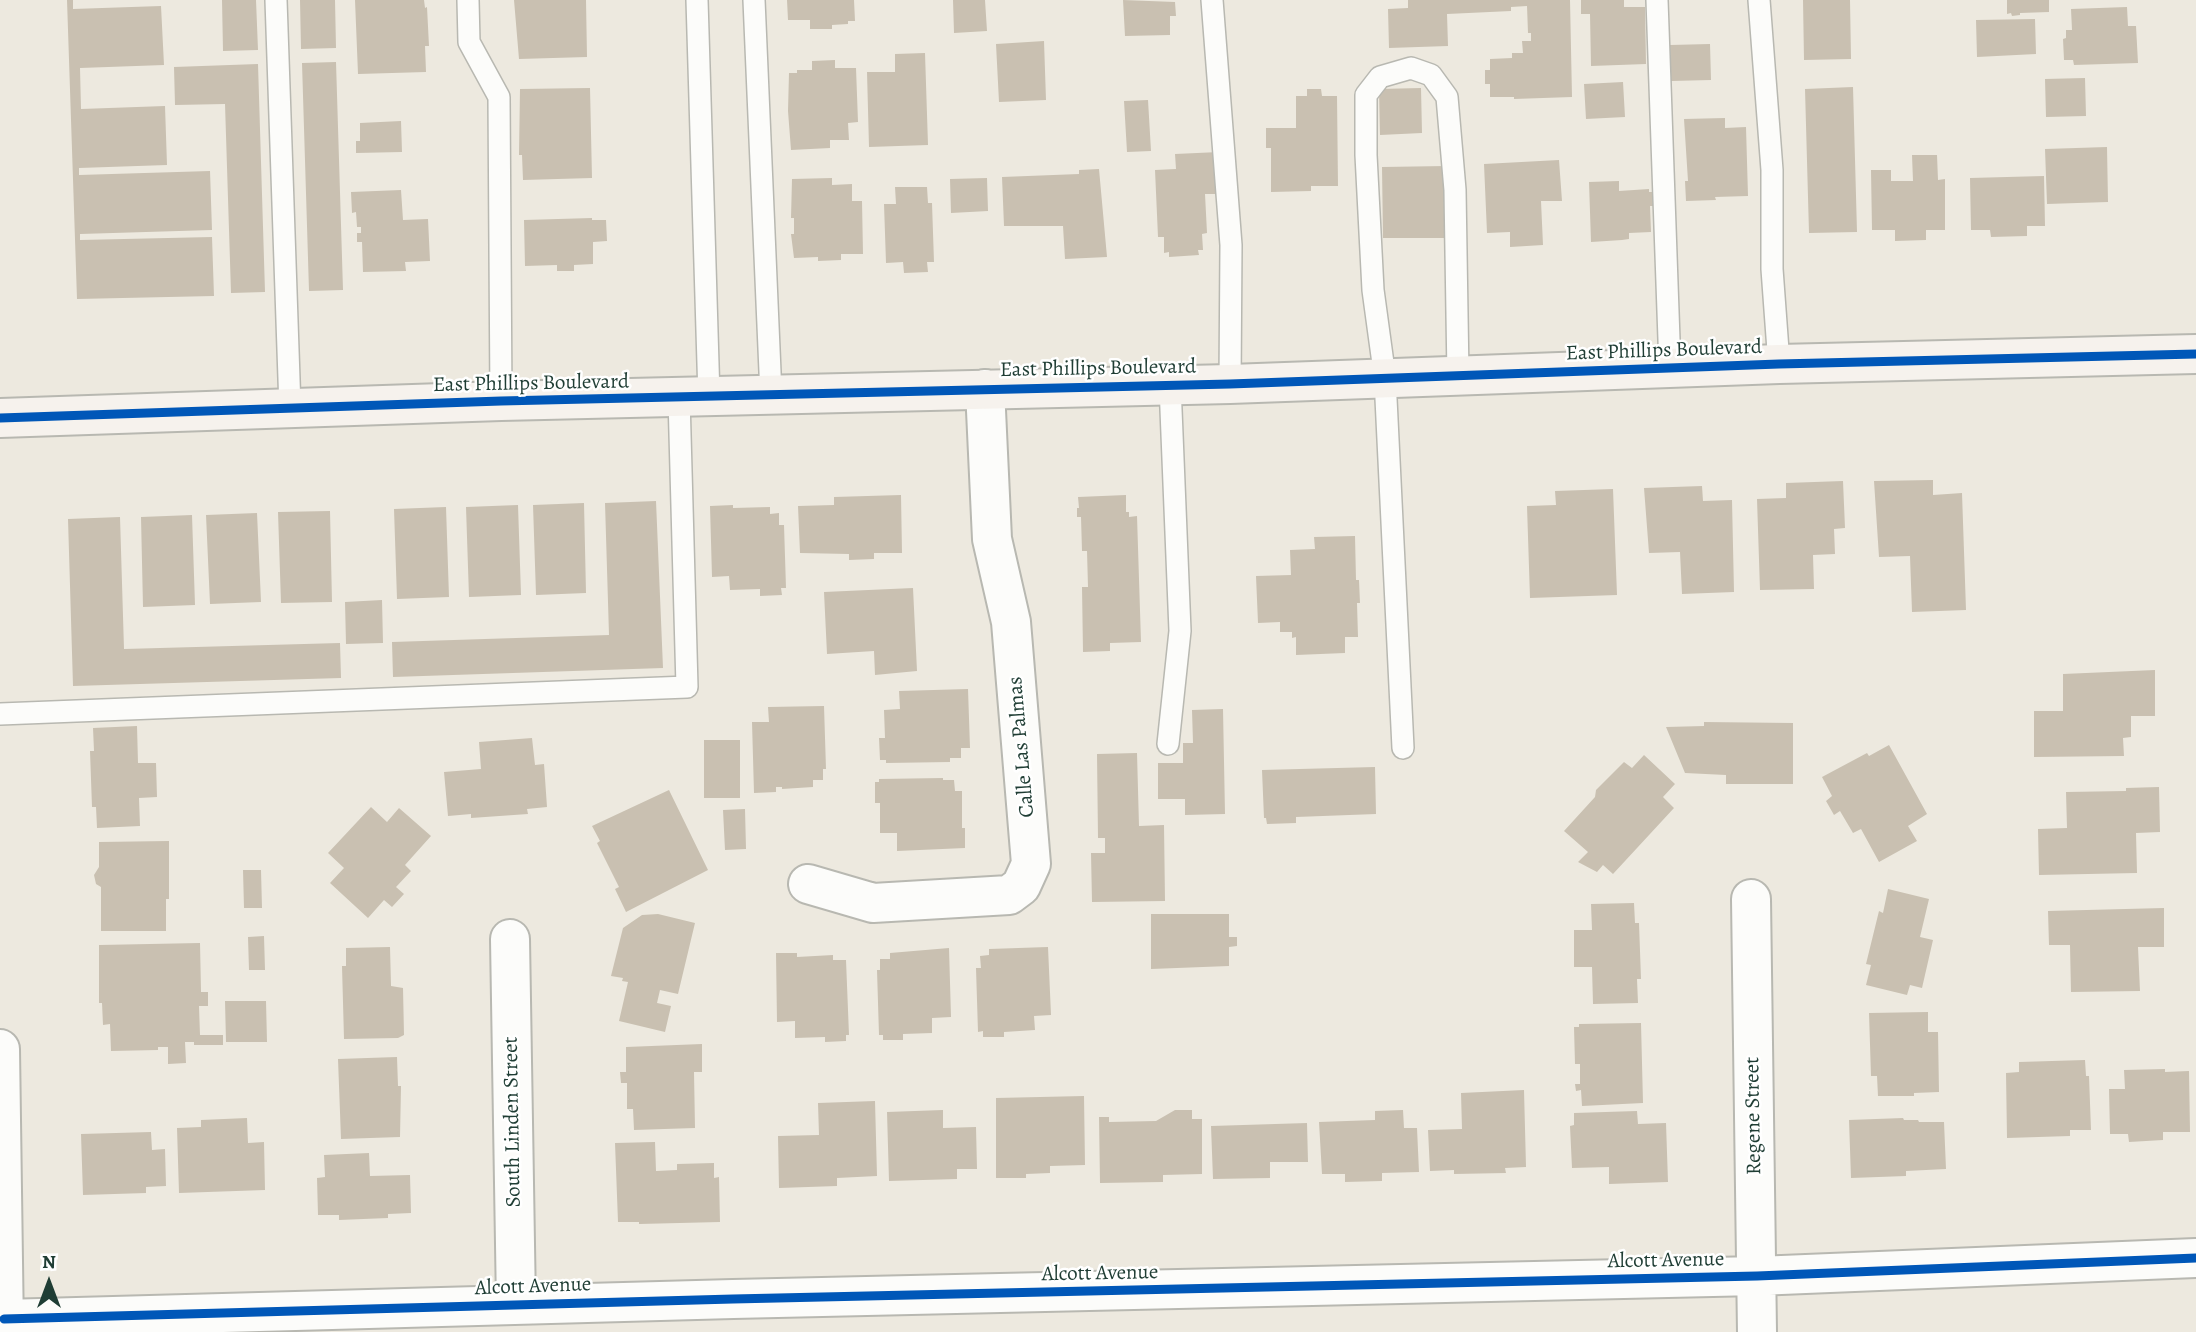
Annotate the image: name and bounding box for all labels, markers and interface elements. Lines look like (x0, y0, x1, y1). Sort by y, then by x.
street label: East Phillips Boulevard (1565, 335, 1763, 367)
street label: East Phillips Boulevard (1000, 355, 1196, 383)
street label: East Phillips Boulevard (433, 370, 629, 398)
street label: Calle Las Palmas (1003, 675, 1041, 819)
street label: South Linden Street (499, 1036, 527, 1208)
street label: Regene Street (1740, 1057, 1768, 1175)
street label: Alcott Avenue (1608, 1247, 1724, 1275)
north arrow (14, 1248, 84, 1318)
text: N (42, 1249, 56, 1275)
street label: Alcott Avenue (1042, 1260, 1158, 1288)
street label: Alcott Avenue (474, 1272, 592, 1302)

